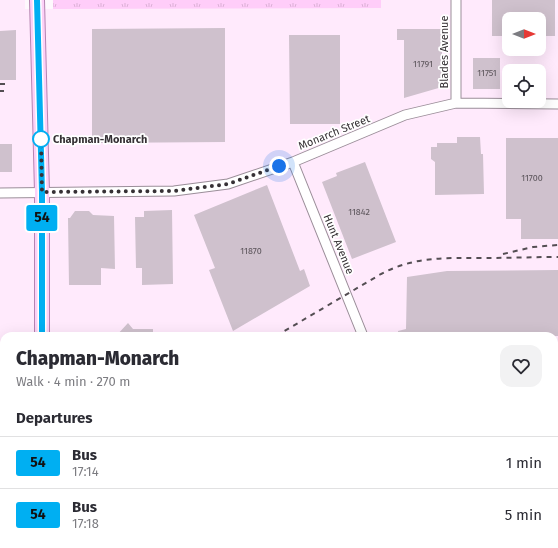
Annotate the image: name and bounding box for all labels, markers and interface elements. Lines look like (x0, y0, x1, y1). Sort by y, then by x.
north arrow (502, 12, 546, 56)
map controls (502, 12, 546, 108)
street label: Blades Avenue (438, 16, 451, 88)
house number: 11791 (413, 59, 433, 69)
button: locate (502, 64, 546, 108)
house number: 11751 (477, 68, 497, 78)
street label: Monarch Street (297, 112, 372, 153)
marker: Chapman-Monarch (32, 130, 50, 148)
place label: Chapman-Monarch (53, 133, 147, 146)
your location (269, 156, 289, 176)
house number: 11700 (521, 173, 543, 183)
line badge: 54 (24, 205, 60, 231)
house number: 11842 (348, 207, 370, 217)
text: 54 (34, 209, 50, 226)
street label: Hunt Avenue (321, 212, 357, 276)
house number: 11870 (240, 246, 262, 256)
button: heart (500, 345, 542, 387)
text: Chapman-Monarch (16, 347, 179, 370)
text: Walk · 4 min · 270 m (16, 374, 130, 389)
text: Departures (16, 409, 93, 427)
text: Bus (72, 446, 97, 464)
text: 54 (30, 454, 46, 471)
text: 1 min (506, 454, 542, 472)
text: 17:14 (72, 464, 99, 479)
text: Bus (72, 498, 97, 516)
text: 54 (30, 506, 46, 523)
text: 5 min (505, 506, 542, 524)
text: 17:18 (72, 516, 99, 531)

